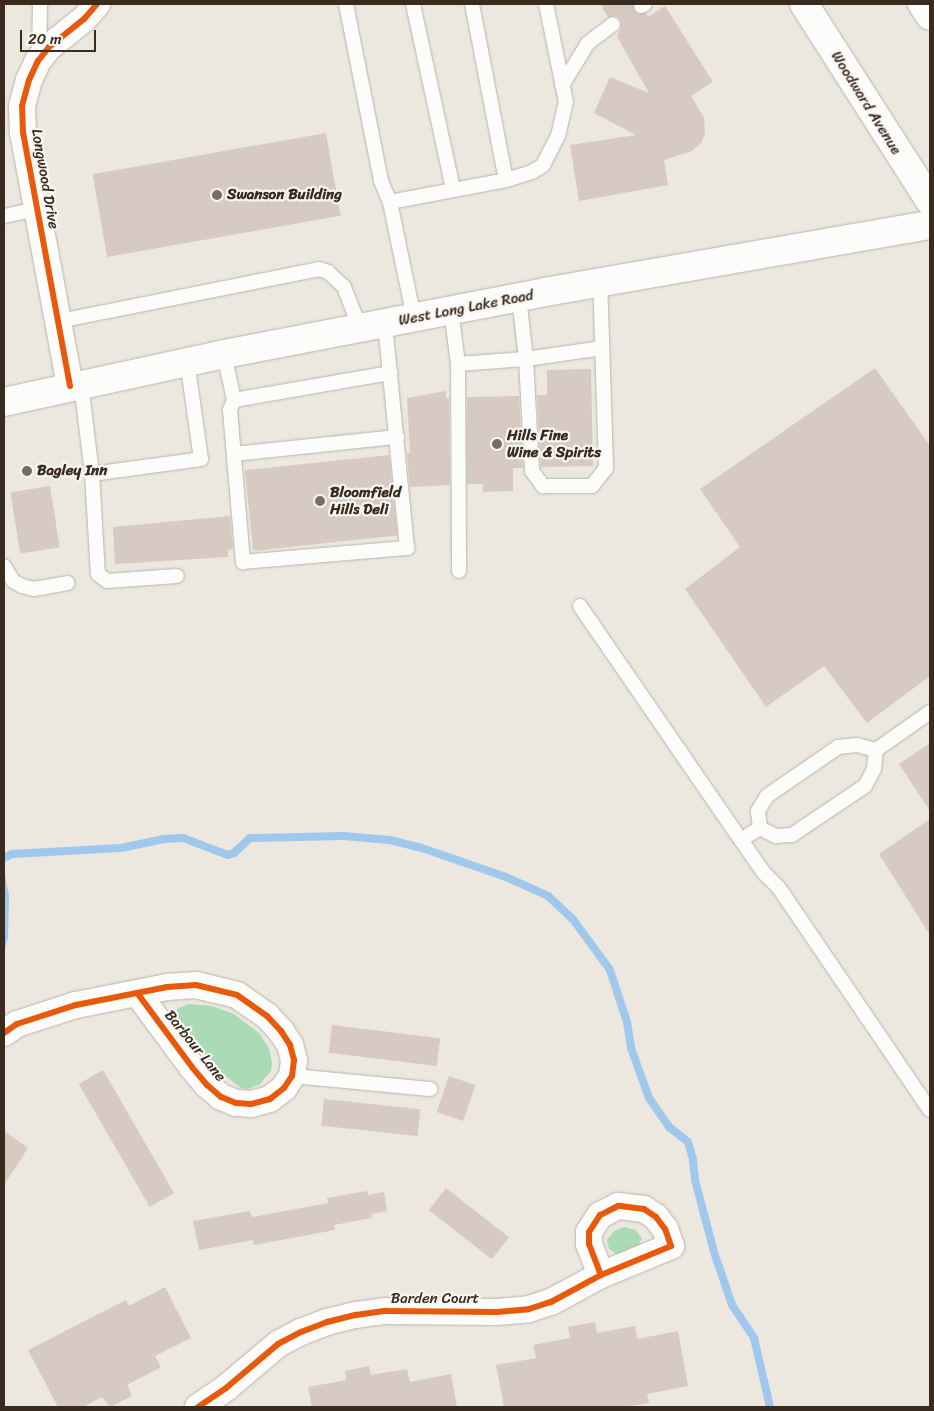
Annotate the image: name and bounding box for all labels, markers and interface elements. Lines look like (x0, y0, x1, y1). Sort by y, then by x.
scale bar (22, 20, 99, 52)
text: 20 m (28, 26, 62, 52)
street label: Woodward Avenue (827, 48, 905, 158)
street label: Longwood Drive (27, 128, 63, 230)
place label: Swanson Building (227, 186, 342, 204)
marker: Swanson Building (211, 189, 223, 201)
street label: West Long Lake Road (397, 286, 535, 330)
place label: Hills Fine Wine & Spirits (507, 426, 601, 461)
marker: Hills Fine Wine & Spirits (491, 438, 503, 450)
place label: Bagley Inn (37, 462, 107, 480)
marker: Bagley Inn (21, 465, 33, 477)
place label: Bloomfield Hills Deli (330, 483, 401, 518)
marker: Bloomfield Hills Deli (314, 495, 326, 507)
street label: Barbour Lane (161, 1006, 229, 1086)
street label: Barden Court (391, 1290, 479, 1308)

